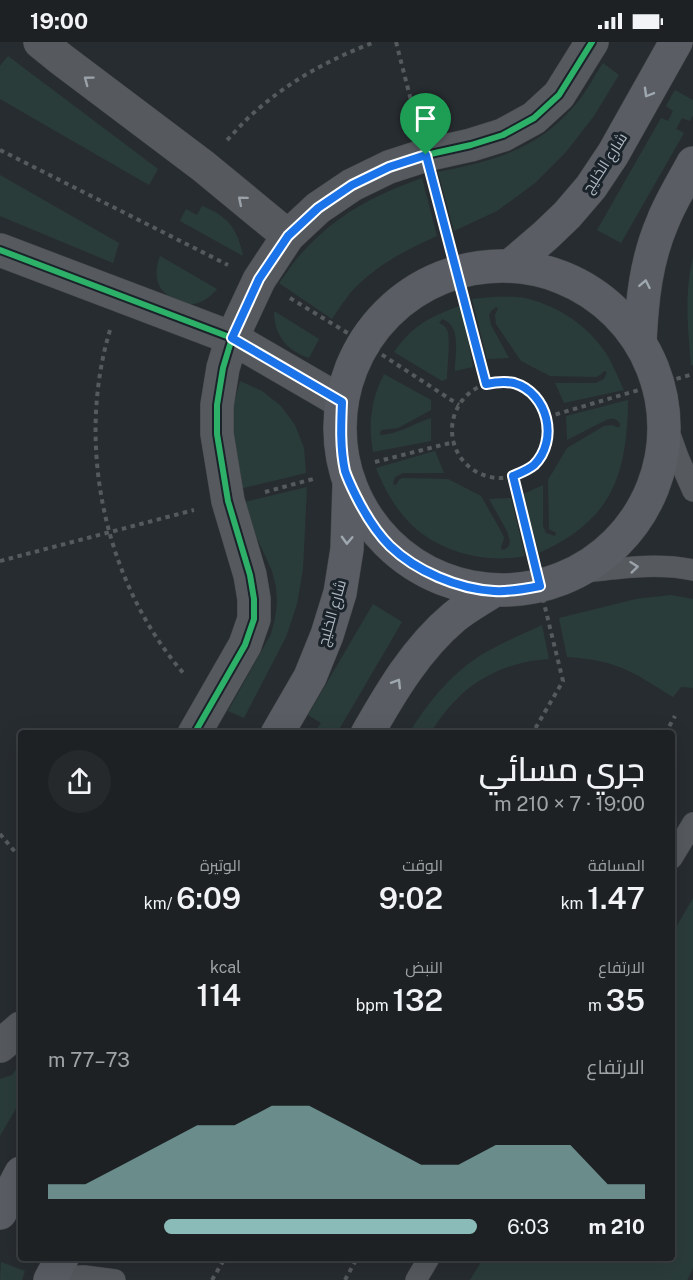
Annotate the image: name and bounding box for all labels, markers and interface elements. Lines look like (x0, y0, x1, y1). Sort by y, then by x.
text: 19:00 (30, 8, 88, 34)
one-way arrow (84, 76, 95, 87)
one-way arrow (643, 87, 655, 97)
pin (400, 93, 451, 155)
icon: arrive (409, 102, 442, 135)
street label: شارع الخليج (579, 129, 633, 198)
one-way arrow (238, 196, 249, 207)
one-way arrow (638, 280, 651, 290)
one-way arrow (340, 535, 353, 544)
one-way arrow (629, 561, 638, 574)
street label: شارع الخليج (314, 578, 352, 649)
one-way arrow (390, 679, 401, 690)
button: share (48, 750, 111, 813)
text: جري مسائي (479, 750, 645, 788)
text: 19:00 · 7 × 210 m (494, 792, 645, 816)
text: الوتيرة (200, 856, 241, 875)
text: الوقت (402, 856, 443, 875)
text: المسافة (588, 856, 645, 875)
text: 6:09 (176, 880, 241, 916)
text: 9:02 (379, 880, 443, 916)
text: 1.47 (587, 880, 645, 916)
text: /km (144, 894, 176, 913)
text: km (561, 894, 587, 913)
text: kcal (210, 958, 241, 977)
text: النبض (405, 958, 443, 977)
text: الارتفاع (598, 958, 645, 977)
text: 114 (197, 977, 241, 1013)
text: 132 (392, 982, 443, 1018)
text: 35 (606, 982, 645, 1018)
text: bpm (356, 996, 392, 1015)
text: m (588, 996, 606, 1015)
text: 73–77 m (48, 1048, 130, 1072)
text: الارتفاع (586, 1055, 645, 1079)
text: 6:03 (507, 1215, 549, 1239)
text: 210 m (588, 1215, 645, 1239)

